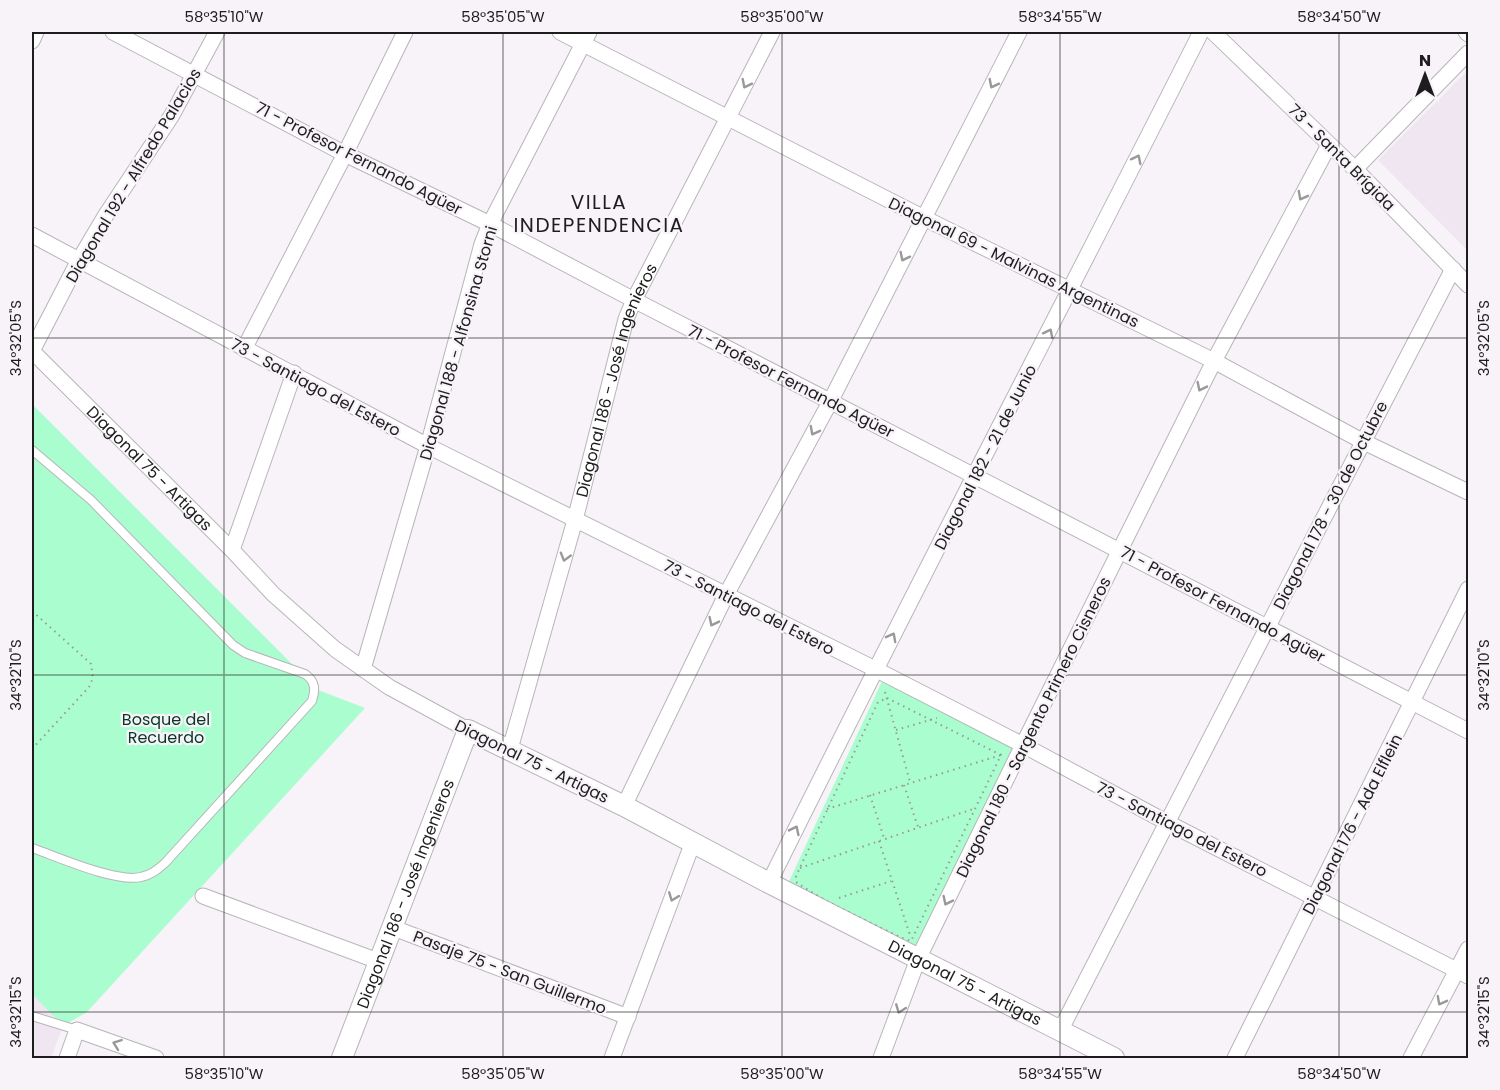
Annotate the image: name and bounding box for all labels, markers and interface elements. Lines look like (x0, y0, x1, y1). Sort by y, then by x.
text: 58°35'10"W (185, 6, 264, 27)
text: 58°35'05"W (461, 6, 545, 27)
text: 58°35'00"W (740, 6, 824, 27)
text: 58°34'55"W (1018, 6, 1102, 27)
text: 58°34'50"W (1297, 6, 1381, 27)
north arrow (1395, 45, 1455, 105)
text: N (1419, 49, 1431, 72)
street label: Diagonal 192 - Alfredo Palacios (60, 64, 207, 287)
one-way arrow (742, 77, 753, 88)
one-way arrow (988, 77, 1000, 88)
street label: 71 - Profesor Fernando Agüer (252, 96, 466, 221)
street label: 73 - Santa Brígida (1283, 99, 1400, 216)
one-way arrow (1130, 155, 1141, 166)
district label: VILLA INDEPENDENCIA (513, 188, 685, 239)
one-way arrow (1298, 190, 1309, 201)
street label: Diagonal 69 - Malvinas Argentinas (885, 192, 1143, 333)
street label: Diagonal 188 - Alfonsina Storni (414, 223, 503, 463)
one-way arrow (900, 251, 911, 262)
street label: Diagonal 186 - José Ingenieros (570, 259, 663, 500)
text: 34°32'05"S (5, 300, 26, 376)
text: 34°32'05"S (1473, 300, 1494, 376)
street label: 71 - Profesor Fernando Agüer (684, 319, 898, 444)
one-way arrow (1042, 329, 1053, 339)
street label: 73 - Santiago del Estero (227, 333, 405, 442)
street label: Diagonal 182 - 21 de Junio (929, 361, 1042, 554)
one-way arrow (1197, 381, 1209, 392)
street label: Diagonal 178 - 30 de Octubre (1268, 397, 1393, 614)
street label: Diagonal 75 - Artigas (81, 401, 217, 536)
one-way arrow (810, 424, 821, 435)
street label: 71 - Profesor Fernando Agüer (1116, 541, 1329, 668)
one-way arrow (559, 552, 572, 562)
street label: 73 - Santiago del Estero (659, 554, 838, 661)
street label: Diagonal 180 - Sargento Primero Cisneros (950, 573, 1117, 881)
one-way arrow (709, 615, 721, 626)
one-way arrow (885, 633, 896, 643)
text: 34°32'10"S (5, 639, 26, 711)
text: 34°32'10"S (1473, 639, 1494, 711)
park label: Bosque del Recuerdo (122, 708, 210, 749)
street label: Diagonal 75 - Artigas (451, 714, 613, 809)
street label: Diagonal 176 - Ada Elflein (1297, 730, 1408, 918)
street label: Diagonal 186 - José Ingenieros (351, 776, 460, 1012)
street label: 73 - Santiago del Estero (1092, 776, 1271, 883)
one-way arrow (788, 826, 799, 837)
one-way arrow (667, 891, 680, 902)
one-way arrow (942, 894, 954, 905)
street label: Pasaje 75 - San Guillermo (410, 925, 610, 1020)
street label: Diagonal 75 - Artigas (884, 934, 1046, 1031)
text: 34°32'15"S (5, 976, 26, 1048)
text: 34°32'15"S (1473, 976, 1494, 1048)
one-way arrow (1437, 994, 1448, 1005)
one-way arrow (894, 1003, 907, 1014)
one-way arrow (112, 1039, 123, 1052)
text: 58°35'10"W (185, 1063, 264, 1084)
text: 58°35'05"W (461, 1063, 545, 1084)
text: 58°35'00"W (740, 1063, 824, 1084)
text: 58°34'55"W (1018, 1063, 1102, 1084)
text: 58°34'50"W (1297, 1063, 1381, 1084)

